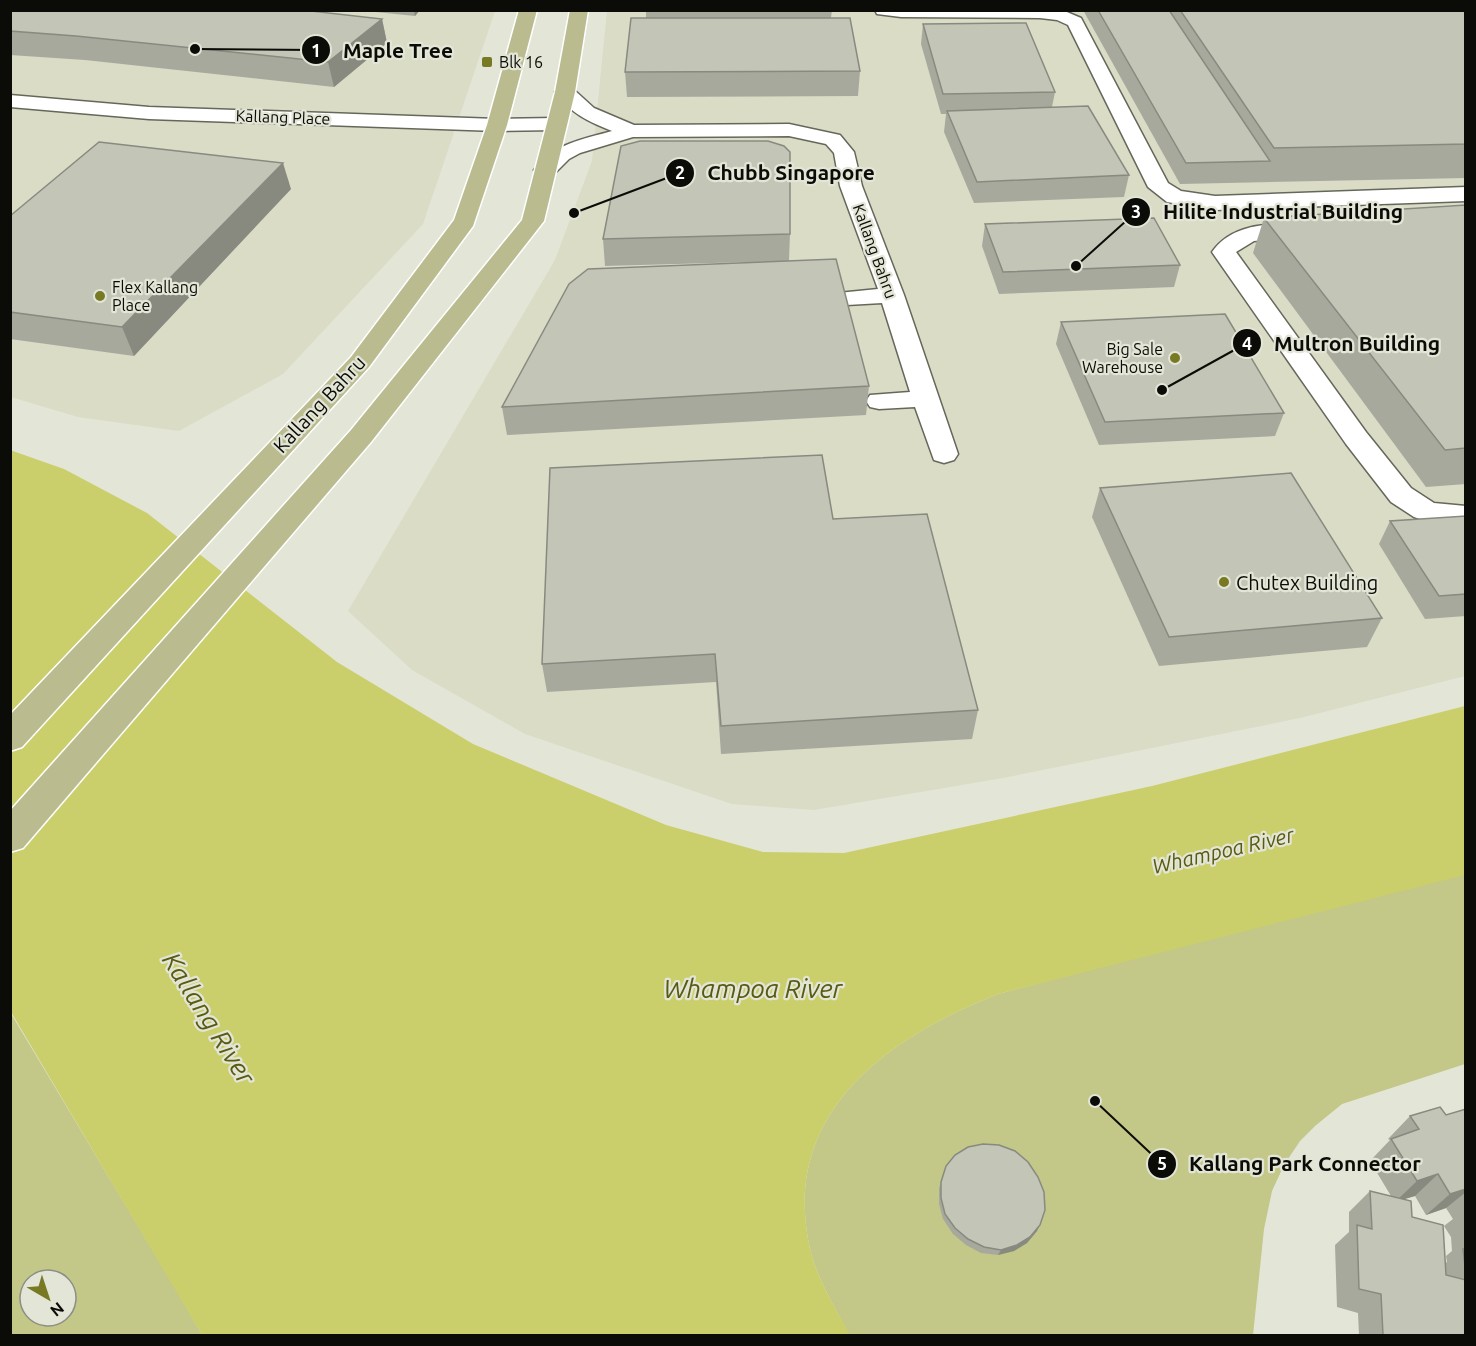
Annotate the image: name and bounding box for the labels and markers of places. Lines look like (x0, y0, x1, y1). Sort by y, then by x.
callout: Maple Tree (301, 31, 465, 70)
place label: Blk 16 (499, 53, 543, 71)
marker: Blk 16 (480, 55, 494, 69)
callout: Chubb Singapore (665, 153, 887, 192)
callout: Hilite Industrial Building (1121, 192, 1415, 231)
place label: Flex Kallang Place (112, 278, 198, 314)
marker: Flex Kallang Place (93, 289, 107, 303)
callout: Multron Building (1232, 324, 1452, 363)
place label: Big Sale Warehouse (1082, 340, 1163, 376)
marker: Big Sale Warehouse (1168, 351, 1182, 365)
place label: Chutex Building (1236, 571, 1378, 594)
marker: Chutex Building (1217, 575, 1231, 589)
callout: Kallang Park Connector (1147, 1144, 1433, 1183)

